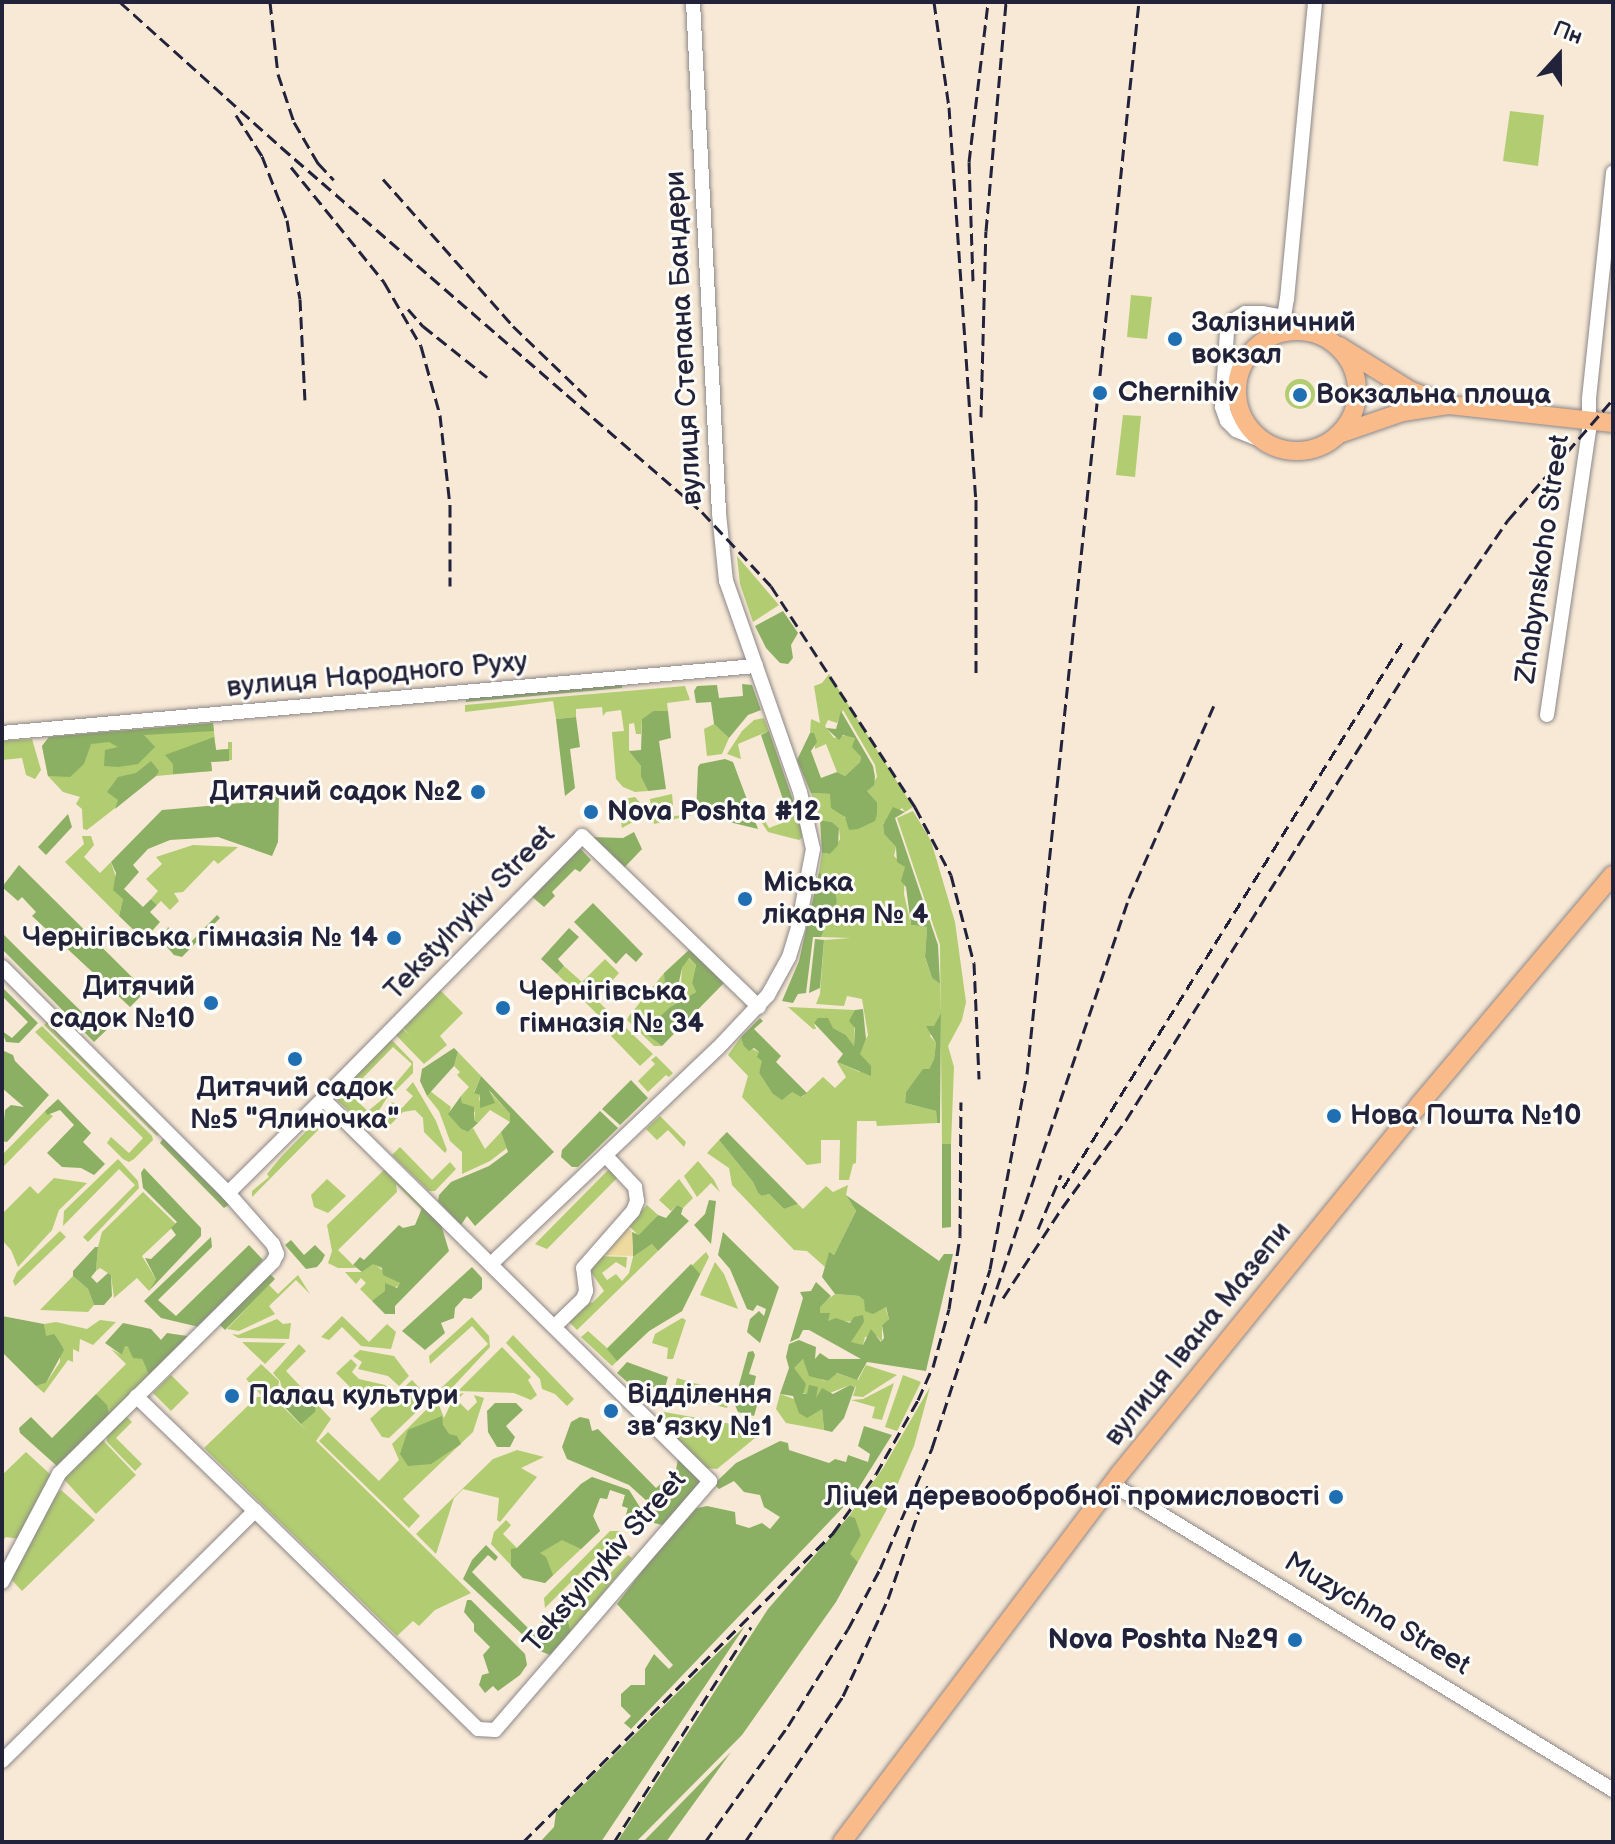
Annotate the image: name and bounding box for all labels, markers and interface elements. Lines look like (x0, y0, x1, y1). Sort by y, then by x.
text: Пн (1549, 15, 1586, 51)
north arrow (1519, 16, 1599, 96)
street label: вулиця Степана Бандери (658, 170, 710, 506)
place label: Залізничний вокзал (1191, 306, 1356, 372)
marker: Залізничний вокзал (1166, 330, 1184, 348)
place label: Chernihiv (1118, 376, 1238, 410)
place label: Вокзальна площа (1316, 378, 1551, 412)
marker: Chernihiv (1089, 382, 1111, 404)
marker: Вокзальна площа (1291, 386, 1309, 404)
street label: Zhabynskoho Street (1509, 432, 1577, 686)
street label: вулиця Народного Руху (225, 645, 529, 705)
place label: Дитячий садок №2 (210, 775, 462, 809)
marker: Дитячий садок №2 (469, 783, 487, 801)
place label: Nova Poshta #12 (607, 795, 820, 829)
marker: Nova Poshta #12 (582, 803, 600, 821)
street label: Tekstylnykiv Street (378, 818, 562, 1008)
place label: Міська лікарня № 4 (763, 866, 928, 932)
marker: Міська лікарня № 4 (734, 888, 756, 910)
place label: Чернігівська гімназія № 14 (22, 921, 378, 955)
marker: Чернігівська гімназія № 14 (385, 929, 403, 947)
place label: Дитячий садок №10 (50, 970, 195, 1036)
place label: Чернігівська гімназія № 34 (519, 975, 704, 1041)
marker: Дитячий садок №10 (202, 994, 220, 1012)
marker: Чернігівська гімназія № 34 (494, 999, 512, 1017)
marker: Дитячий садок №5 "Ялиночка" (286, 1050, 304, 1068)
place label: Дитячий садок №5 "Ялиночка" (191, 1071, 399, 1137)
place label: Нова Пошта №10 (1350, 1099, 1582, 1133)
marker: Нова Пошта №10 (1325, 1107, 1343, 1125)
street label: вулиця Івана Мазепи (1097, 1215, 1299, 1453)
place label: Відділення зв’язку №1 (627, 1378, 773, 1444)
place label: Палац культури (248, 1379, 459, 1413)
marker: Палац культури (223, 1387, 241, 1405)
marker: Відділення зв’язку №1 (602, 1402, 620, 1420)
street label: Tekstylnykiv Street (516, 1464, 694, 1660)
place label: Ліцей деревообробної промисловості (824, 1480, 1320, 1514)
marker: Ліцей деревообробної промисловості (1327, 1488, 1345, 1506)
street label: Muzychna Street (1278, 1545, 1476, 1683)
place label: Nova Poshta №29 (1048, 1623, 1279, 1657)
marker: Nova Poshta №29 (1286, 1631, 1304, 1649)

